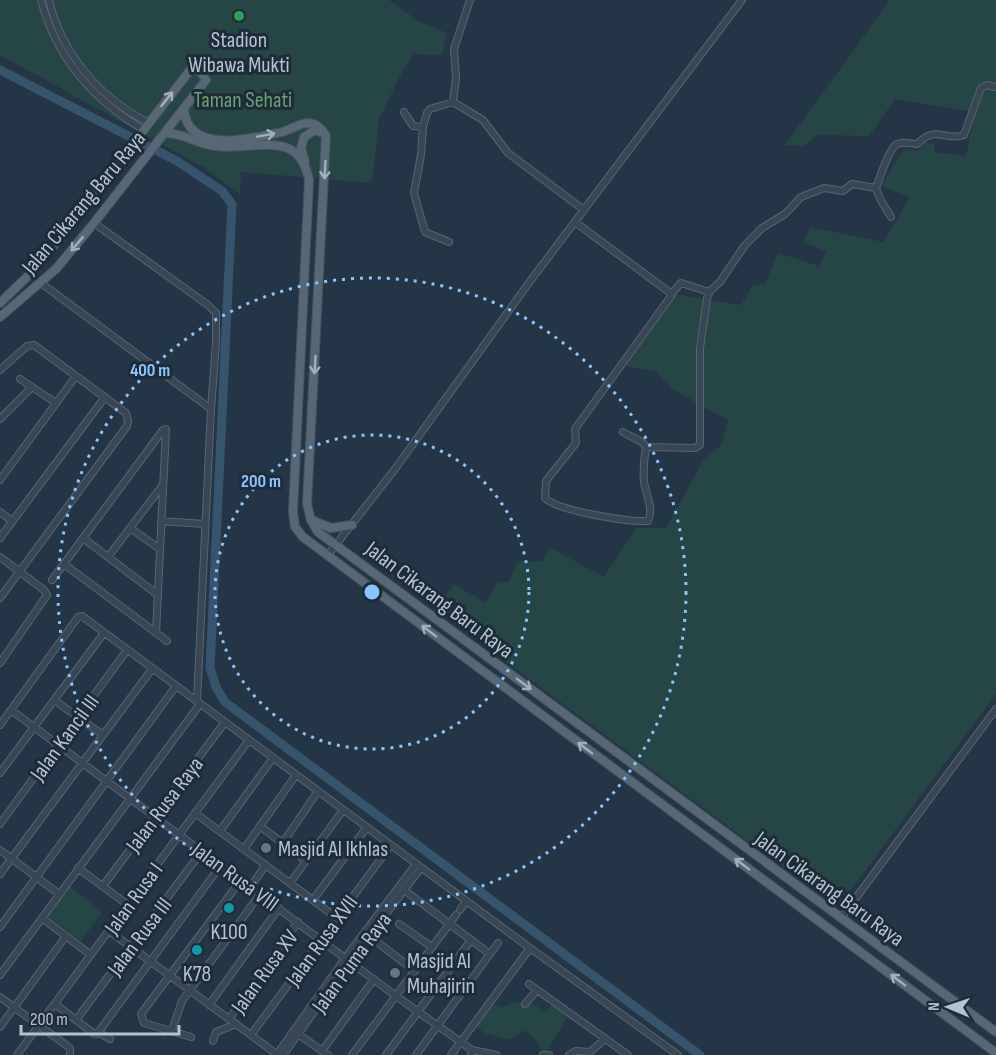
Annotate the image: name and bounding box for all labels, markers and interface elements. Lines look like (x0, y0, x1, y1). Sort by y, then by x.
marker: Stadion Wibawa Mukti (232, 9, 246, 23)
place label: Stadion Wibawa Mukti (188, 27, 290, 79)
park label: Taman Sehati (194, 87, 292, 114)
one-way arrow (161, 92, 174, 108)
street label: Jalan Cikarang Baru Raya (16, 126, 152, 281)
one-way arrow (256, 129, 275, 140)
one-way arrow (320, 160, 331, 180)
one-way arrow (70, 236, 83, 252)
one-way arrow (309, 355, 320, 374)
text: 400 m (130, 360, 170, 381)
text: 200 m (241, 471, 281, 492)
street label: Jalan Cikarang Baru Raya (359, 535, 518, 665)
centre of rings (362, 582, 382, 602)
one-way arrow (422, 625, 438, 638)
one-way arrow (516, 678, 532, 690)
street label: Jalan Kancil III (24, 689, 106, 787)
one-way arrow (578, 741, 594, 754)
street label: Jalan Rusa Raya (120, 752, 210, 859)
street label: Jalan Cikarang Baru Raya (748, 825, 909, 953)
street label: Jalan Rusa VIII (186, 836, 284, 918)
place label: Masjid Al Ikhlas (278, 836, 388, 863)
marker: Masjid Al Ikhlas (259, 841, 273, 855)
street label: Jalan Rusa I (99, 858, 169, 941)
one-way arrow (734, 858, 750, 871)
street label: Jalan Rusa XVII (280, 890, 364, 992)
street label: Jalan Rusa III (101, 892, 178, 982)
marker: K100 (222, 901, 236, 915)
street label: Jalan Puma Raya (306, 907, 398, 1019)
place label: K100 (210, 919, 248, 946)
street label: Jalan Rusa XV (225, 925, 305, 1020)
marker: K78 (190, 943, 204, 957)
place label: Masjid Al Muhajirin (407, 948, 475, 1000)
place label: K78 (183, 961, 211, 988)
marker: Masjid Al Muhajirin (388, 966, 402, 980)
one-way arrow (891, 974, 907, 987)
north arrow (918, 977, 978, 1037)
scale bar (21, 998, 178, 1036)
text: N (925, 1002, 944, 1011)
text: 200 m (30, 1009, 68, 1030)

